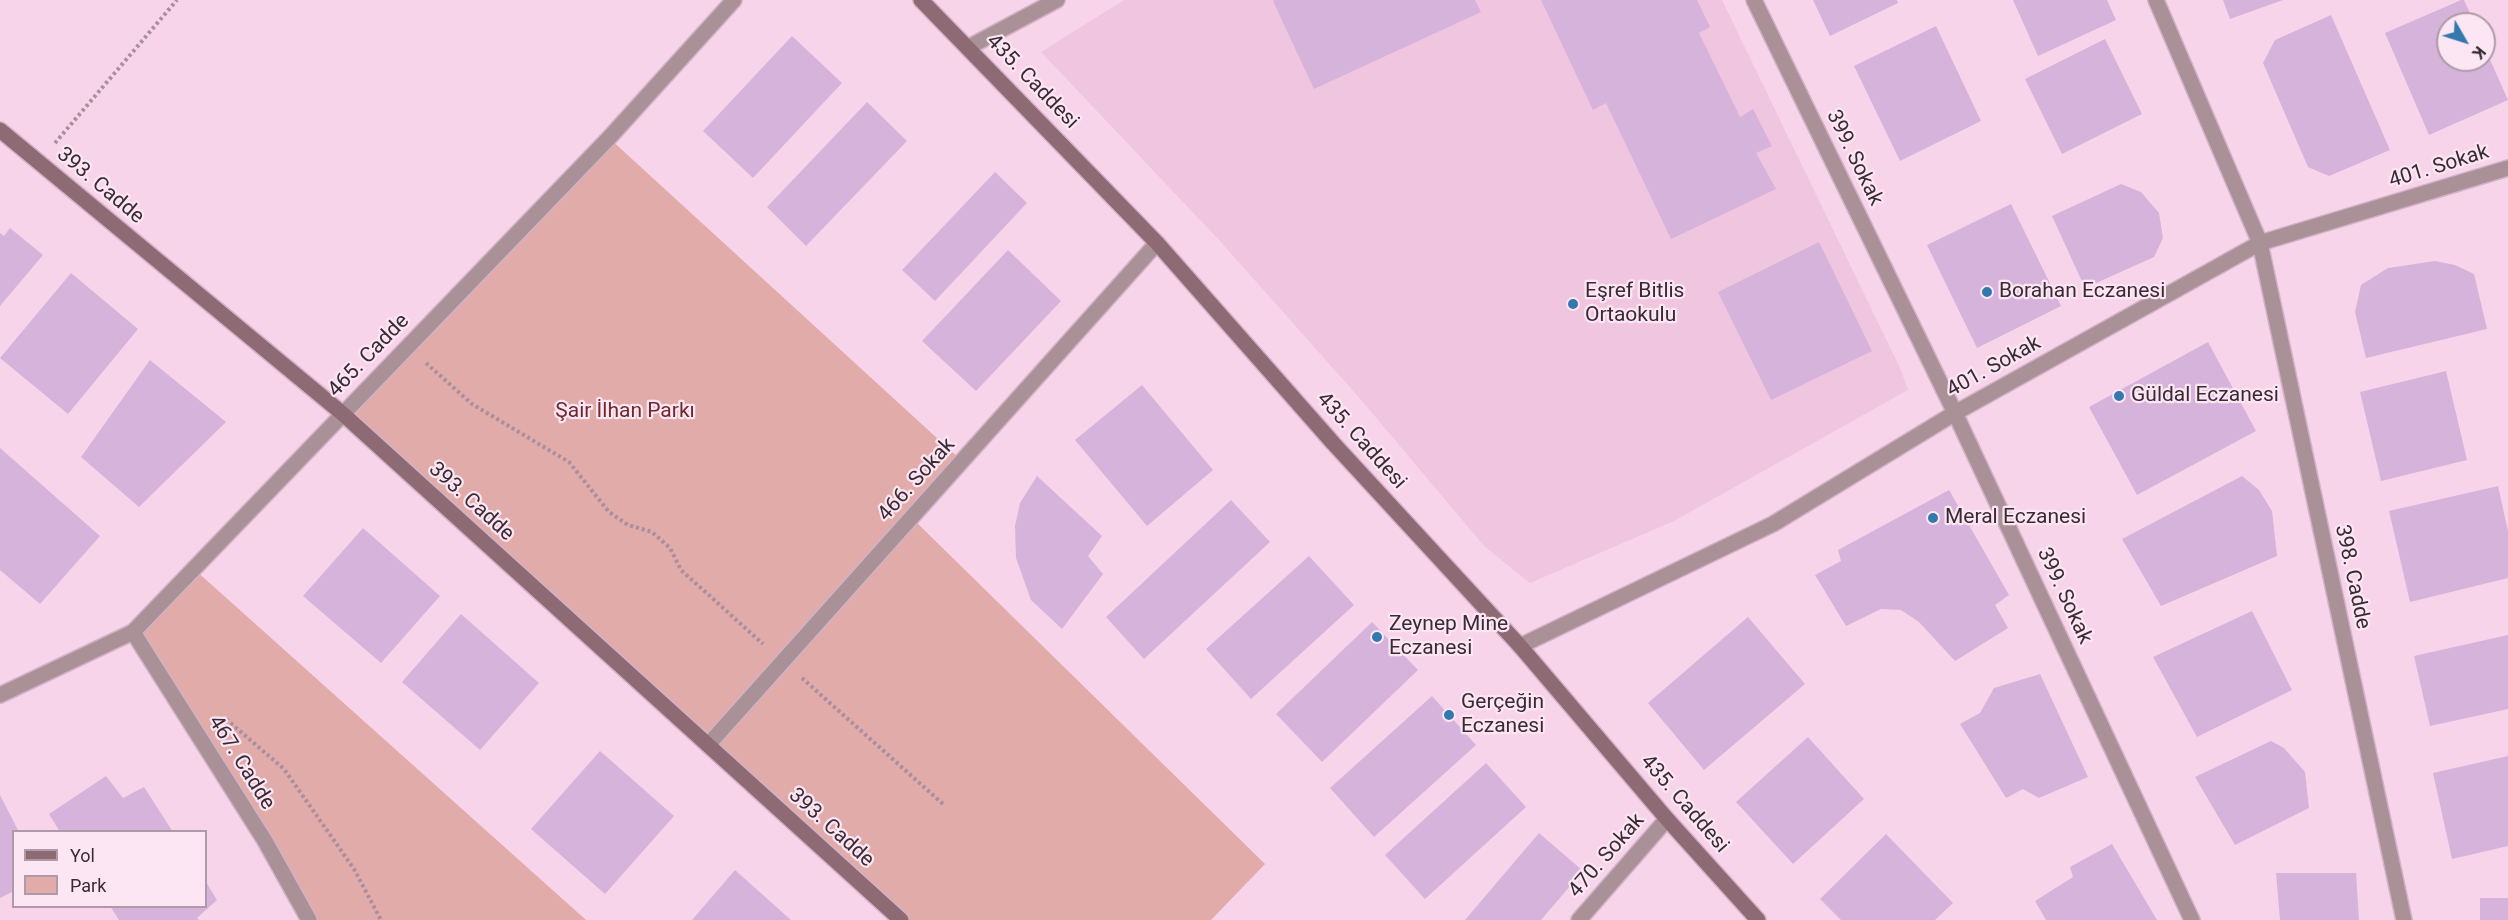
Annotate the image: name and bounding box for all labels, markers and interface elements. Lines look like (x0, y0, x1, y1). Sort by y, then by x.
north arrow (2436, 12, 2496, 72)
street label: 435. Caddesi (981, 29, 1083, 135)
text: K (2468, 42, 2489, 62)
street label: 399. Sokak (1820, 106, 1888, 210)
street label: 401. Sokak (2386, 140, 2492, 194)
street label: 393. Cadde (51, 142, 149, 230)
place label: Eşref Bitlis Ortaokulu (1585, 279, 1684, 329)
place label: Borahan Eczanesi (1999, 279, 2165, 305)
marker: Borahan Eczanesi (1980, 285, 1994, 299)
marker: Eşref Bitlis Ortaokulu (1566, 297, 1580, 311)
street label: 465. Cadde (323, 309, 415, 403)
street label: 401. Sokak (1943, 331, 2045, 403)
place label: Güldal Eczanesi (2131, 383, 2279, 409)
street label: 435. Caddesi (1311, 387, 1411, 495)
marker: Güldal Eczanesi (2112, 389, 2126, 403)
park label: Şair İlhan Parkı (555, 399, 695, 425)
street label: 466. Sokak (873, 433, 961, 527)
street label: 393. Cadde (423, 457, 519, 547)
place label: Meral Eczanesi (1945, 505, 2086, 531)
marker: Meral Eczanesi (1926, 511, 1940, 525)
street label: 398. Cadde (2329, 523, 2375, 631)
street label: 399. Sokak (2031, 544, 2097, 648)
place label: Zeynep Mine Eczanesi (1389, 612, 1508, 662)
marker: Zeynep Mine Eczanesi (1370, 630, 1384, 644)
place label: Gerçeğin Eczanesi (1461, 690, 1544, 740)
marker: Gerçeğin Eczanesi (1442, 708, 1456, 722)
street label: 467. Cadde (202, 711, 280, 815)
street label: 435. Caddesi (1634, 750, 1734, 858)
street label: 393. Cadde (783, 783, 879, 873)
street label: 470. Sokak (1564, 809, 1650, 903)
legend (12, 830, 207, 908)
text: Yol (70, 845, 95, 866)
text: Park (70, 875, 106, 896)

